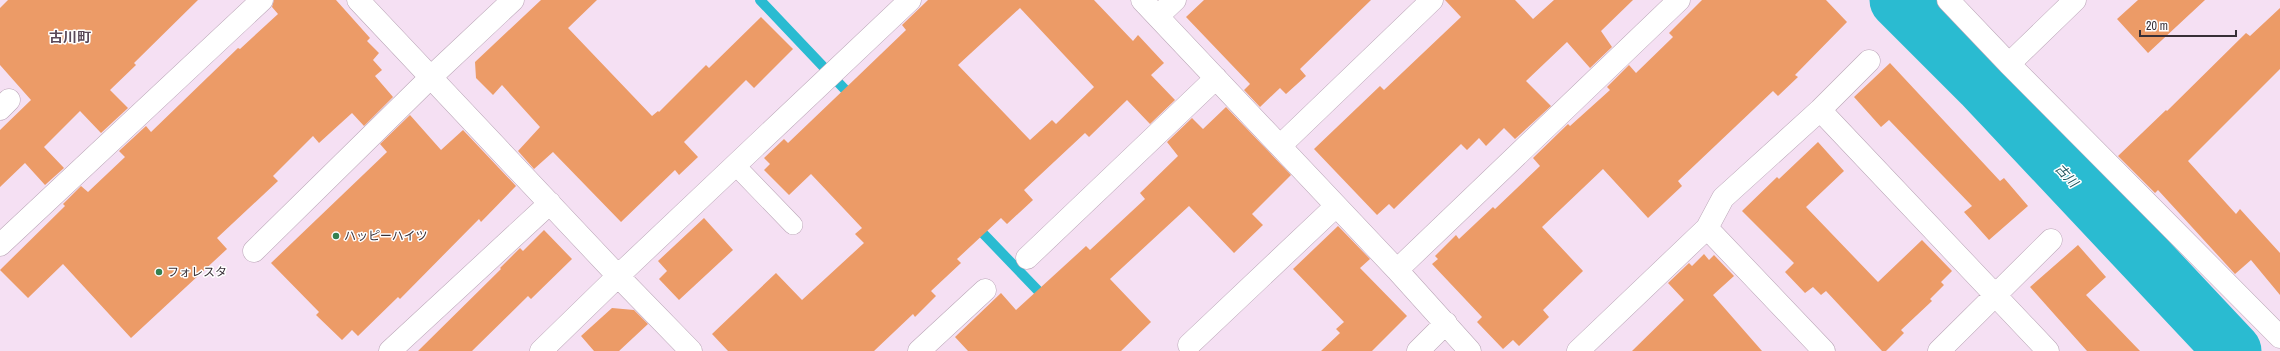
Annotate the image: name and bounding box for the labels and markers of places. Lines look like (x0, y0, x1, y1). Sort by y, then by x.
place label: ハッピーハイツ (344, 228, 428, 244)
marker: ハッピーハイツ (331, 231, 341, 241)
place label: フォレスタ (167, 264, 227, 280)
marker: フォレスタ (154, 267, 164, 277)

